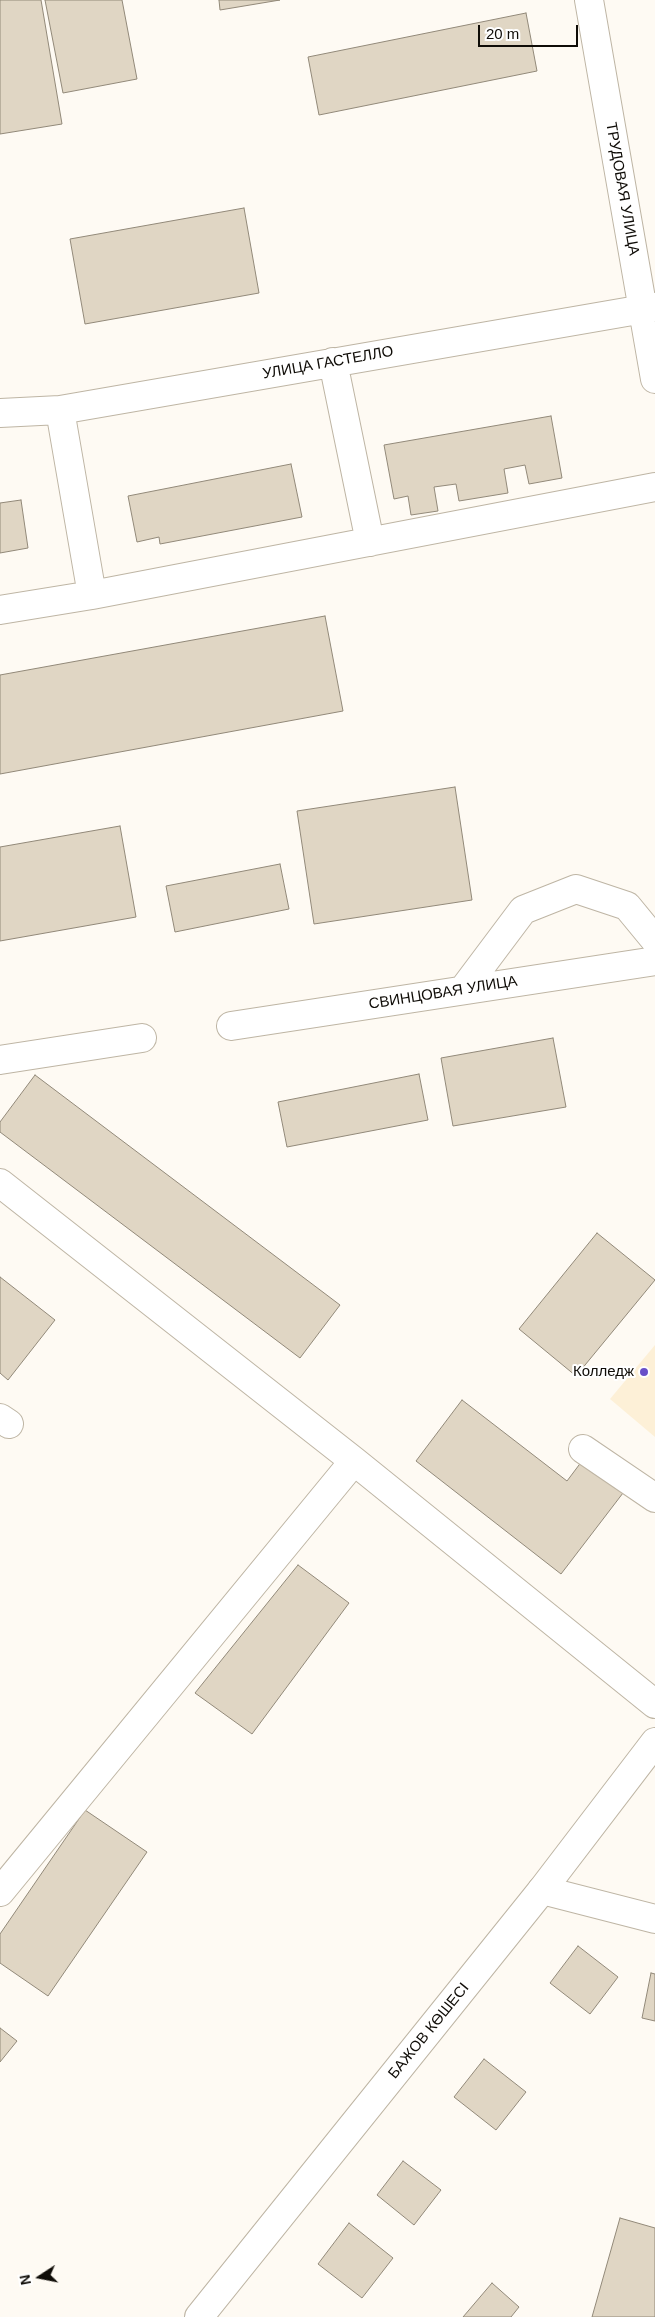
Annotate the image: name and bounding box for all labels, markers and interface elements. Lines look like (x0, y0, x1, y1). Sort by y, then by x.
scale bar (480, 15, 580, 47)
text: 20 m (486, 25, 519, 42)
street label: ТРУДОВАЯ УЛИЦА (601, 121, 643, 257)
street label: УЛИЦА ГАСТЕЛЛО (261, 343, 395, 383)
street label: СВИНЦОВАЯ УЛИЦА (367, 972, 519, 1014)
place label: Колледж (573, 1363, 634, 1381)
marker: Колледж (638, 1366, 650, 1378)
street label: БАЖОВ КӨШЕСІ (385, 1979, 473, 2083)
north arrow (15, 2252, 65, 2302)
text: N (16, 2273, 34, 2286)

